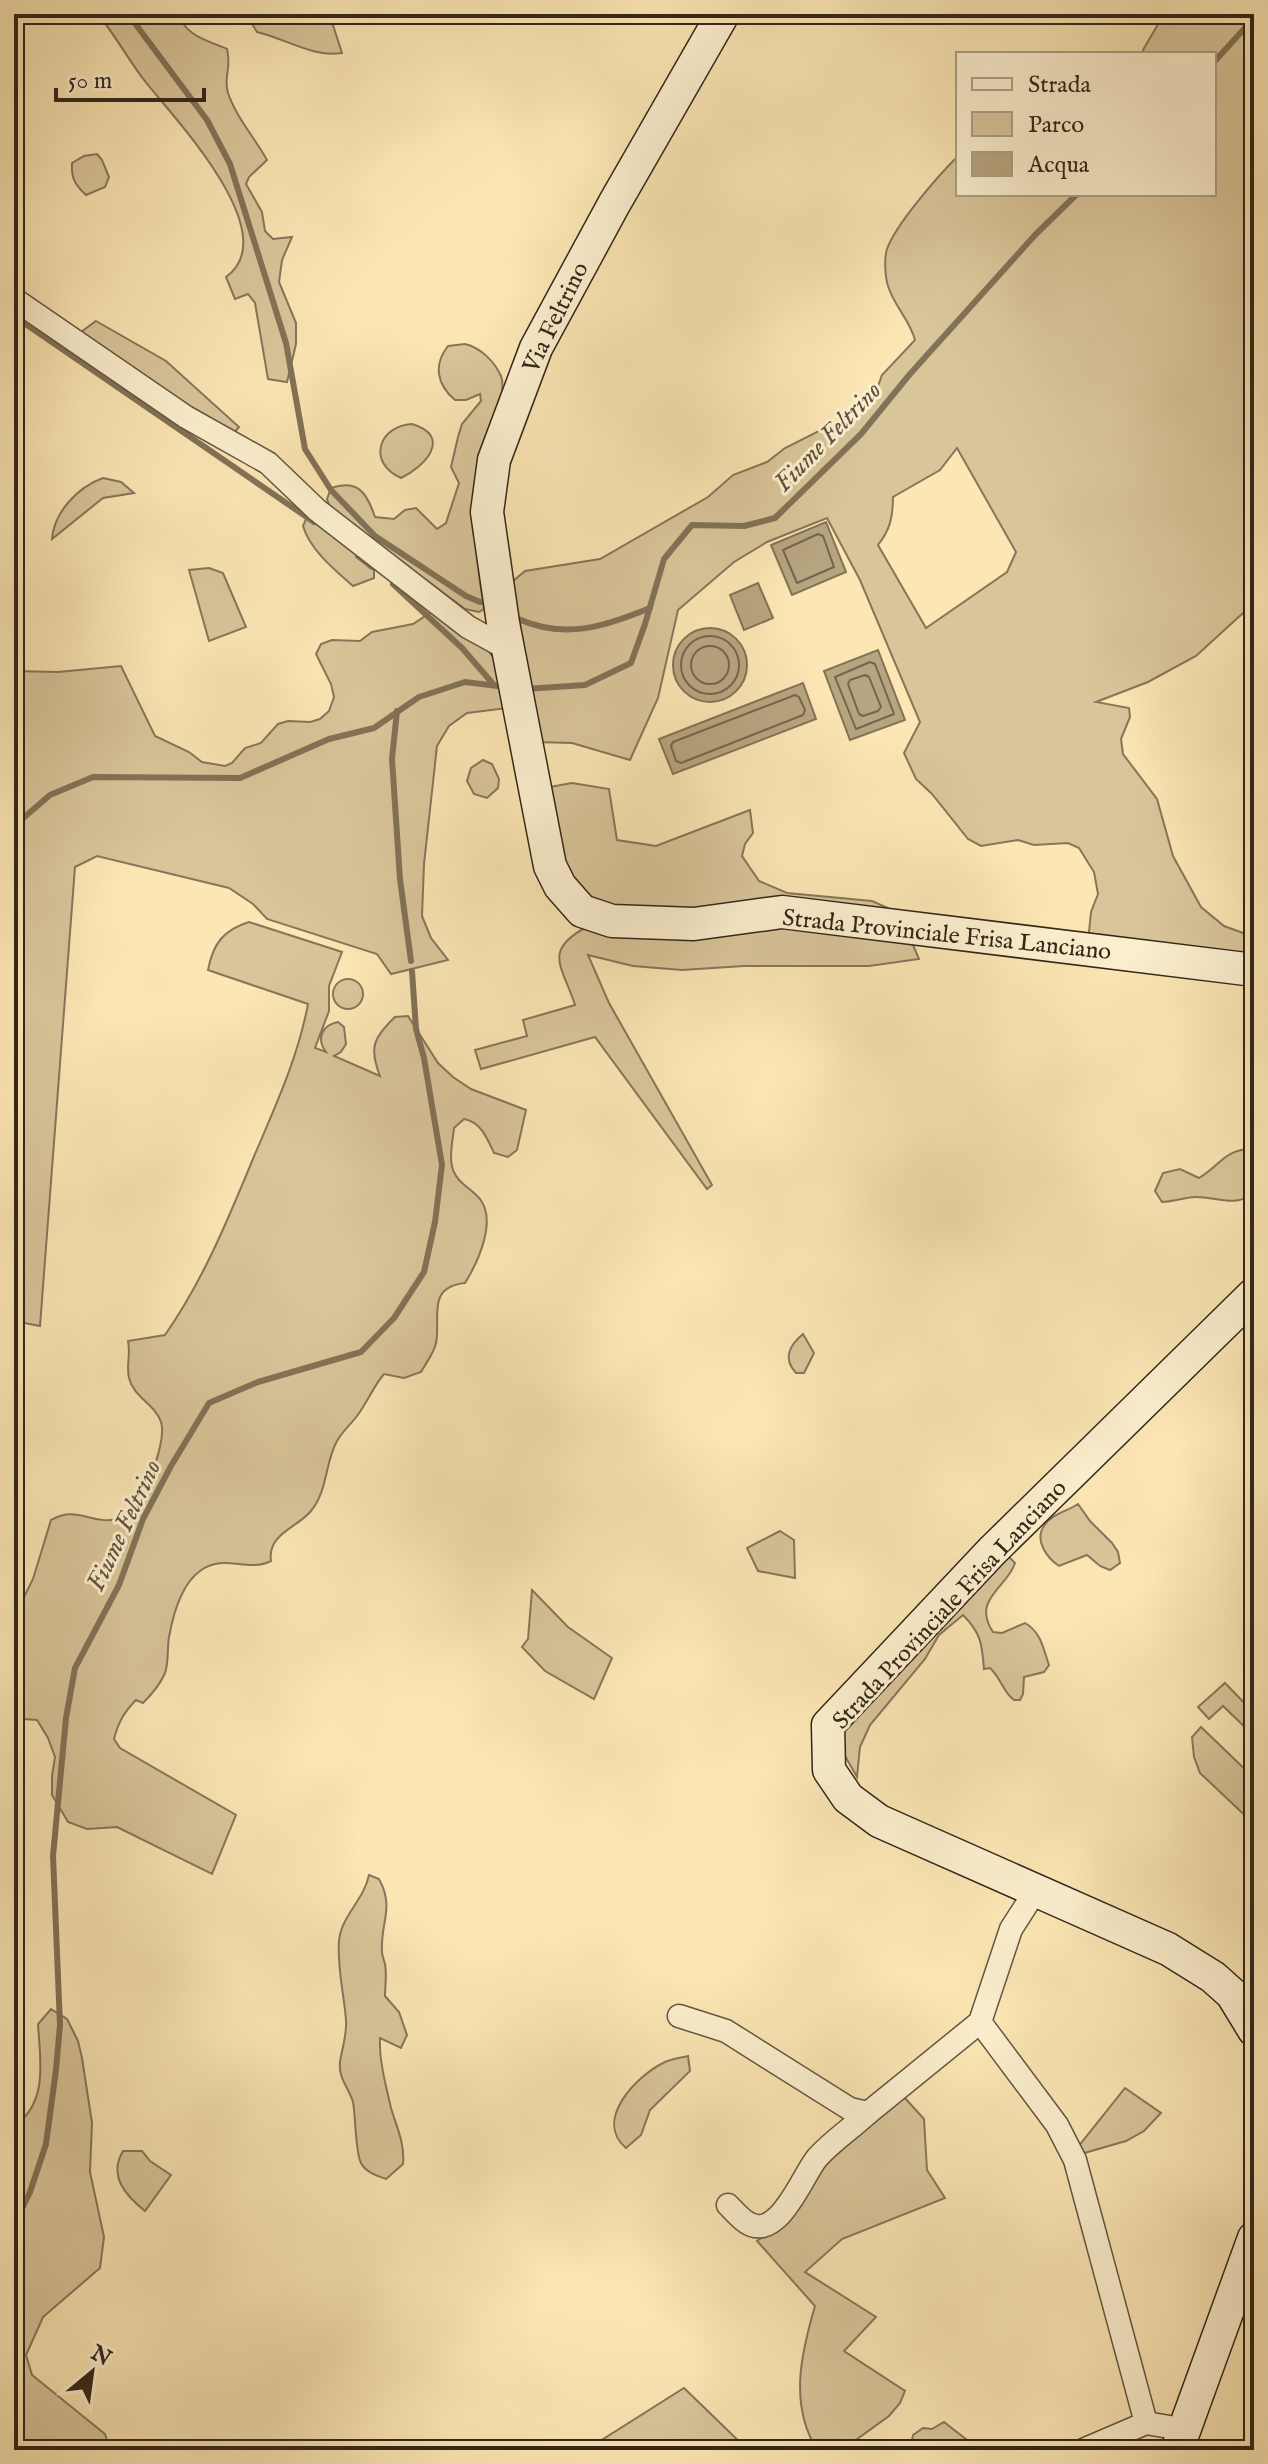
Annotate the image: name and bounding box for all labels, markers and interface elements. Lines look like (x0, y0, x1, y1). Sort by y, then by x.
scale bar (56, 52, 204, 102)
legend (956, 52, 1216, 196)
text: 50 m (68, 66, 112, 97)
text: Strada (1028, 70, 1092, 101)
text: Parco (1028, 110, 1084, 141)
text: Acqua (1027, 150, 1090, 181)
street label: Via Feltrino (516, 257, 597, 379)
water label: Fiume Feltrino (767, 375, 889, 499)
street label: Strada Provinciale Frisa Lanciano (781, 903, 1113, 968)
water label: Fiume Feltrino (80, 1455, 169, 1597)
street label: Strada Provinciale Frisa Lanciano (826, 1474, 1074, 1736)
north arrow (52, 2332, 132, 2412)
text: N (85, 2339, 116, 2373)

